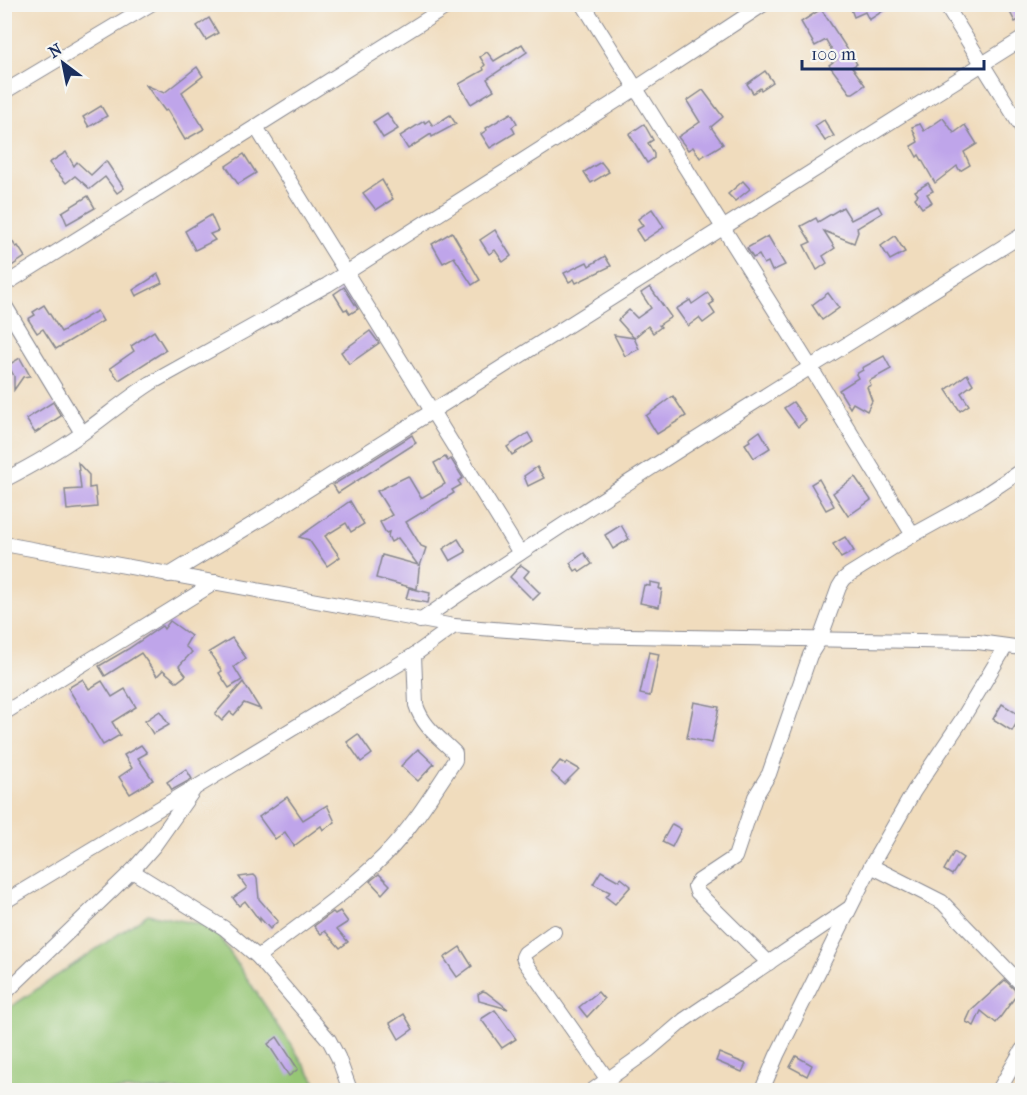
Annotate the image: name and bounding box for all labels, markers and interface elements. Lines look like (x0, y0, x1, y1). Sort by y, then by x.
north arrow (33, 33, 93, 93)
scale bar (802, 33, 984, 71)
text: N (45, 39, 66, 62)
text: 100 m (811, 44, 856, 65)

